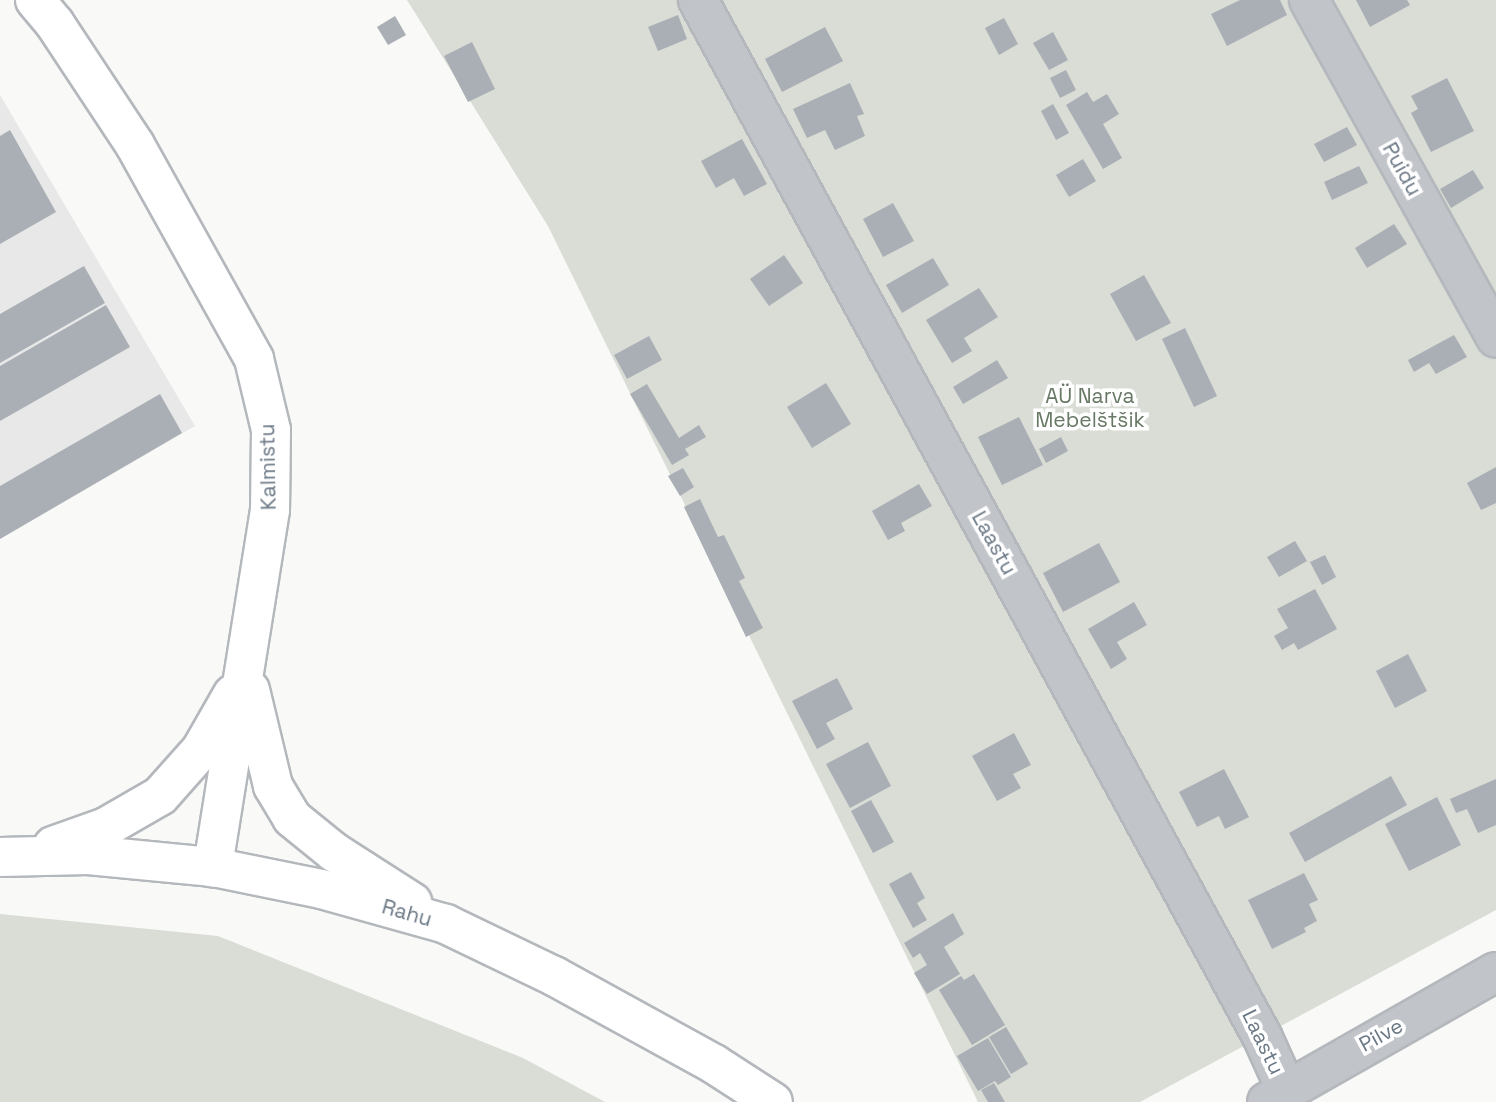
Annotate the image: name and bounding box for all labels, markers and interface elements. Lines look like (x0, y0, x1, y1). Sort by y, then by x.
street label: Puidu (1377, 138, 1427, 200)
park label: AÜ Narva Mebelštšik (1035, 383, 1145, 433)
street label: Kalmistu (255, 423, 281, 511)
street label: Laastu (966, 507, 1022, 579)
street label: Rahu (379, 894, 435, 932)
street label: Laastu (1237, 1006, 1289, 1078)
street label: Pilve (1355, 1013, 1407, 1057)

